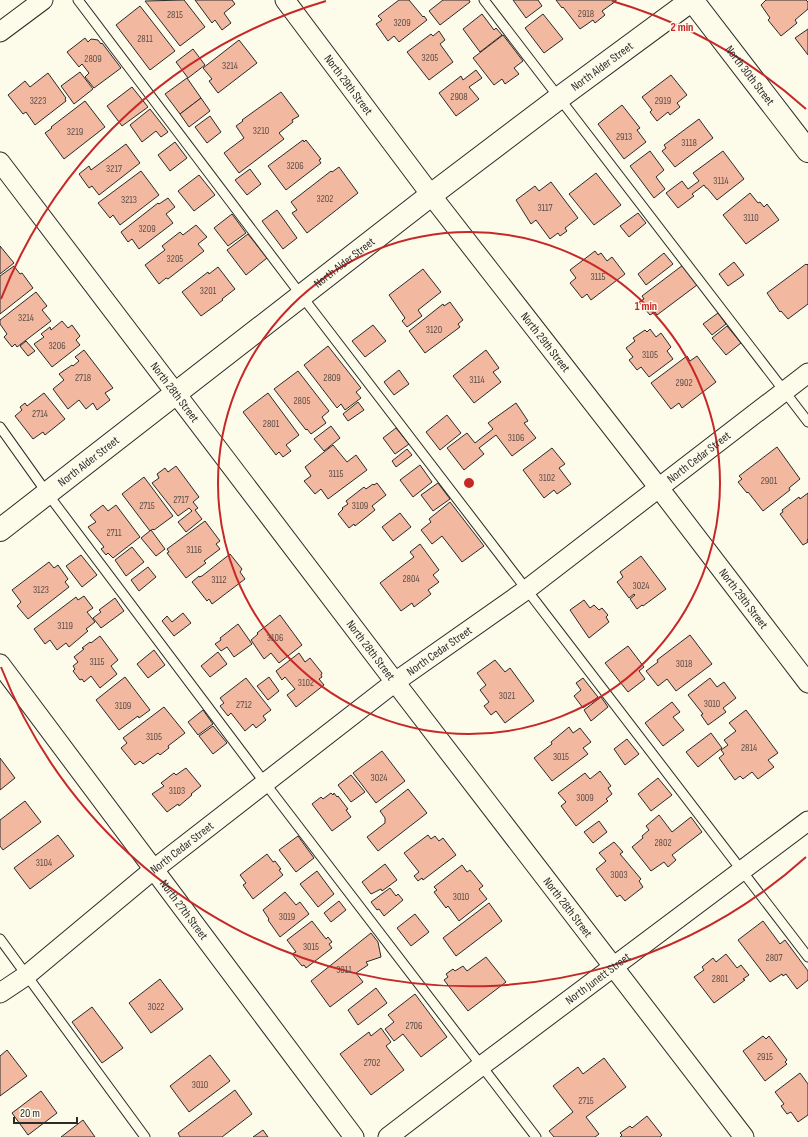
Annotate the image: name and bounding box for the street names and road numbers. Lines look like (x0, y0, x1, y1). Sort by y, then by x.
street label: North Alder Street (568, 39, 637, 95)
street label: North 30th Street (722, 43, 778, 109)
street label: North 29th Street (321, 52, 376, 119)
street label: North Alder Street (311, 234, 378, 291)
street label: North 29th Street (517, 309, 573, 376)
street label: North 28th Street (147, 359, 202, 426)
street label: North Cedar Street (664, 428, 734, 487)
street label: North Alder Street (55, 433, 123, 490)
street label: North 29th Street (715, 566, 771, 632)
street label: North 28th Street (343, 617, 398, 684)
street label: North Cedar Street (404, 623, 475, 679)
street label: North Cedar Street (147, 818, 217, 877)
street label: North 28th Street (540, 875, 595, 941)
street label: North 27th Street (156, 877, 211, 943)
street label: North Junett Street (563, 949, 634, 1008)

